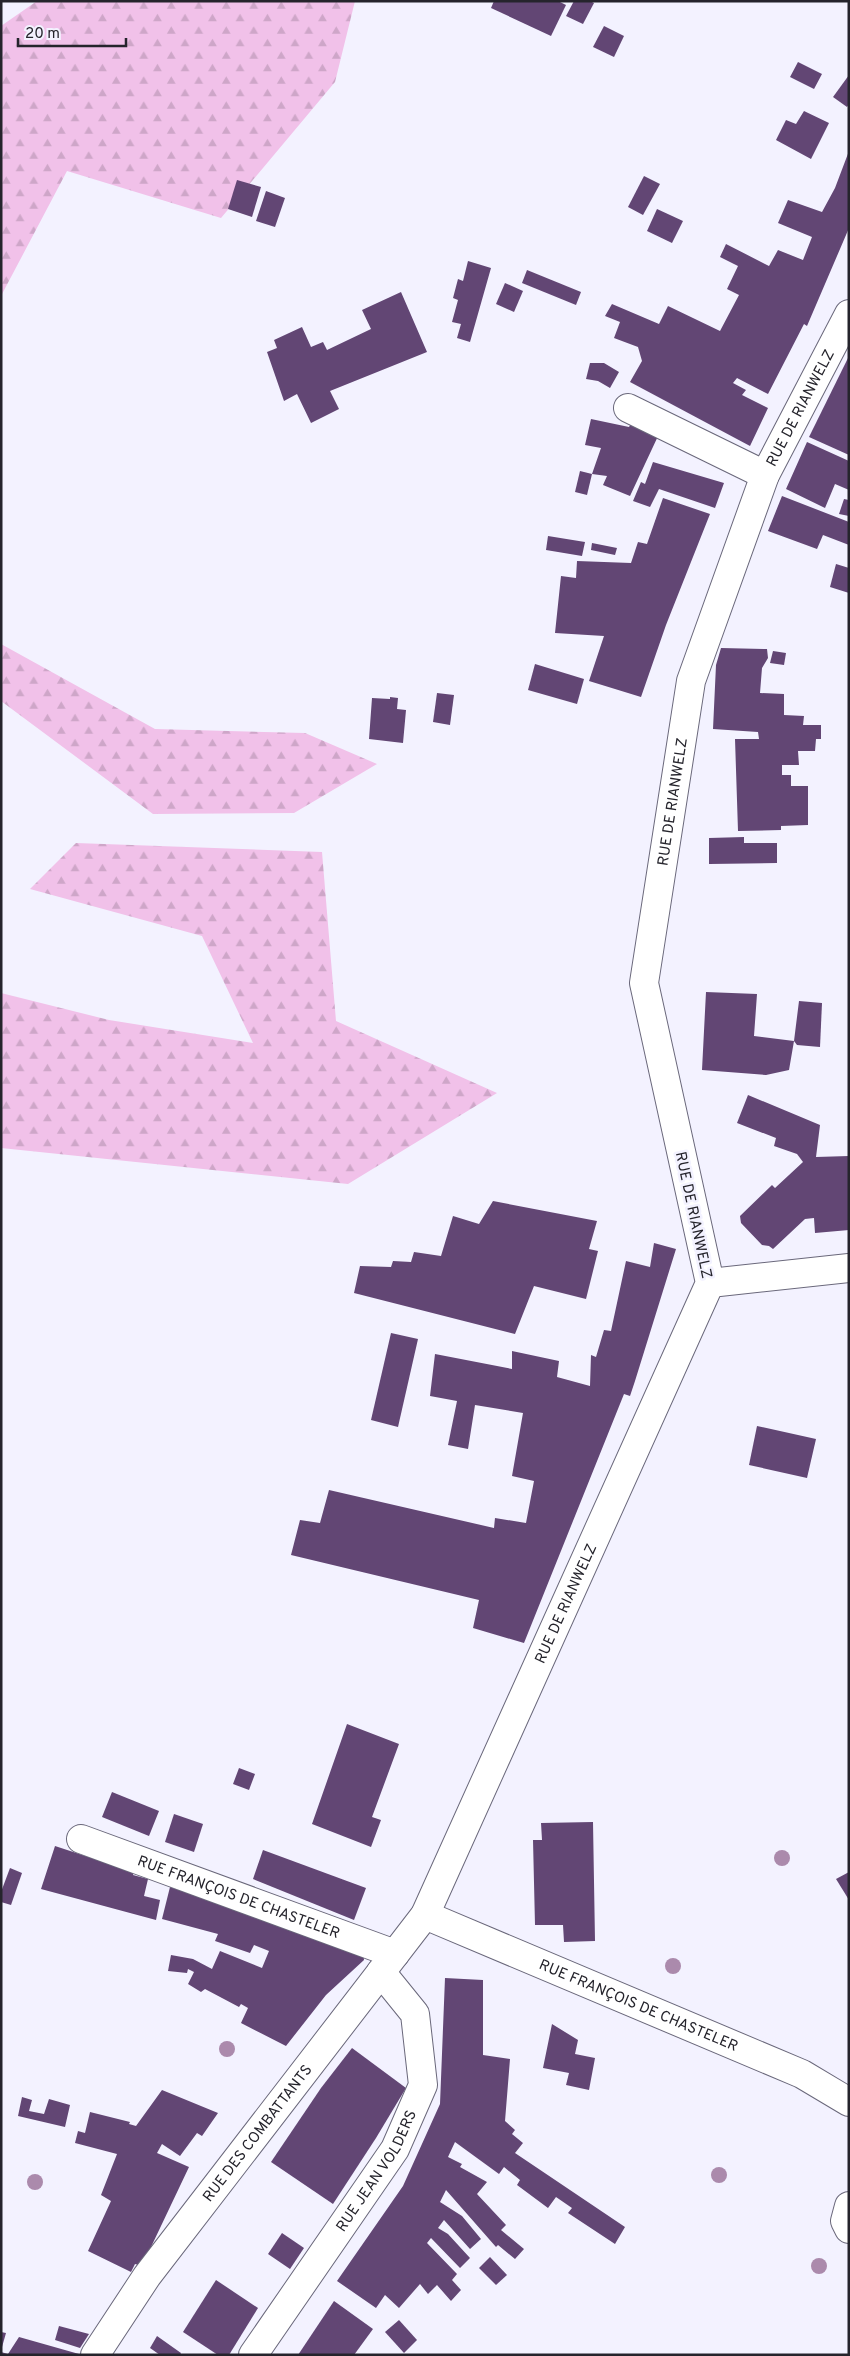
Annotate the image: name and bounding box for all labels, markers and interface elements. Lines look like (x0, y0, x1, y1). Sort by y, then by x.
scale bar (18, 15, 125, 47)
text: 20 m (25, 25, 60, 44)
street label: RUE DE RIANWELZ (763, 347, 840, 470)
street label: RUE DE RIANWELZ (654, 737, 693, 867)
street label: RUE DE RIANWELZ (670, 1150, 715, 1280)
street label: RUE DE RIANWELZ (532, 1541, 602, 1667)
street label: RUE FRANÇOIS DE CHASTELER (134, 1852, 342, 1944)
street label: RUE FRANÇOIS DE CHASTELER (536, 1956, 741, 2057)
street label: RUE DES COMBATTANTS (199, 2061, 317, 2206)
street label: RUE JEAN VOLDERS (333, 2107, 422, 2236)

